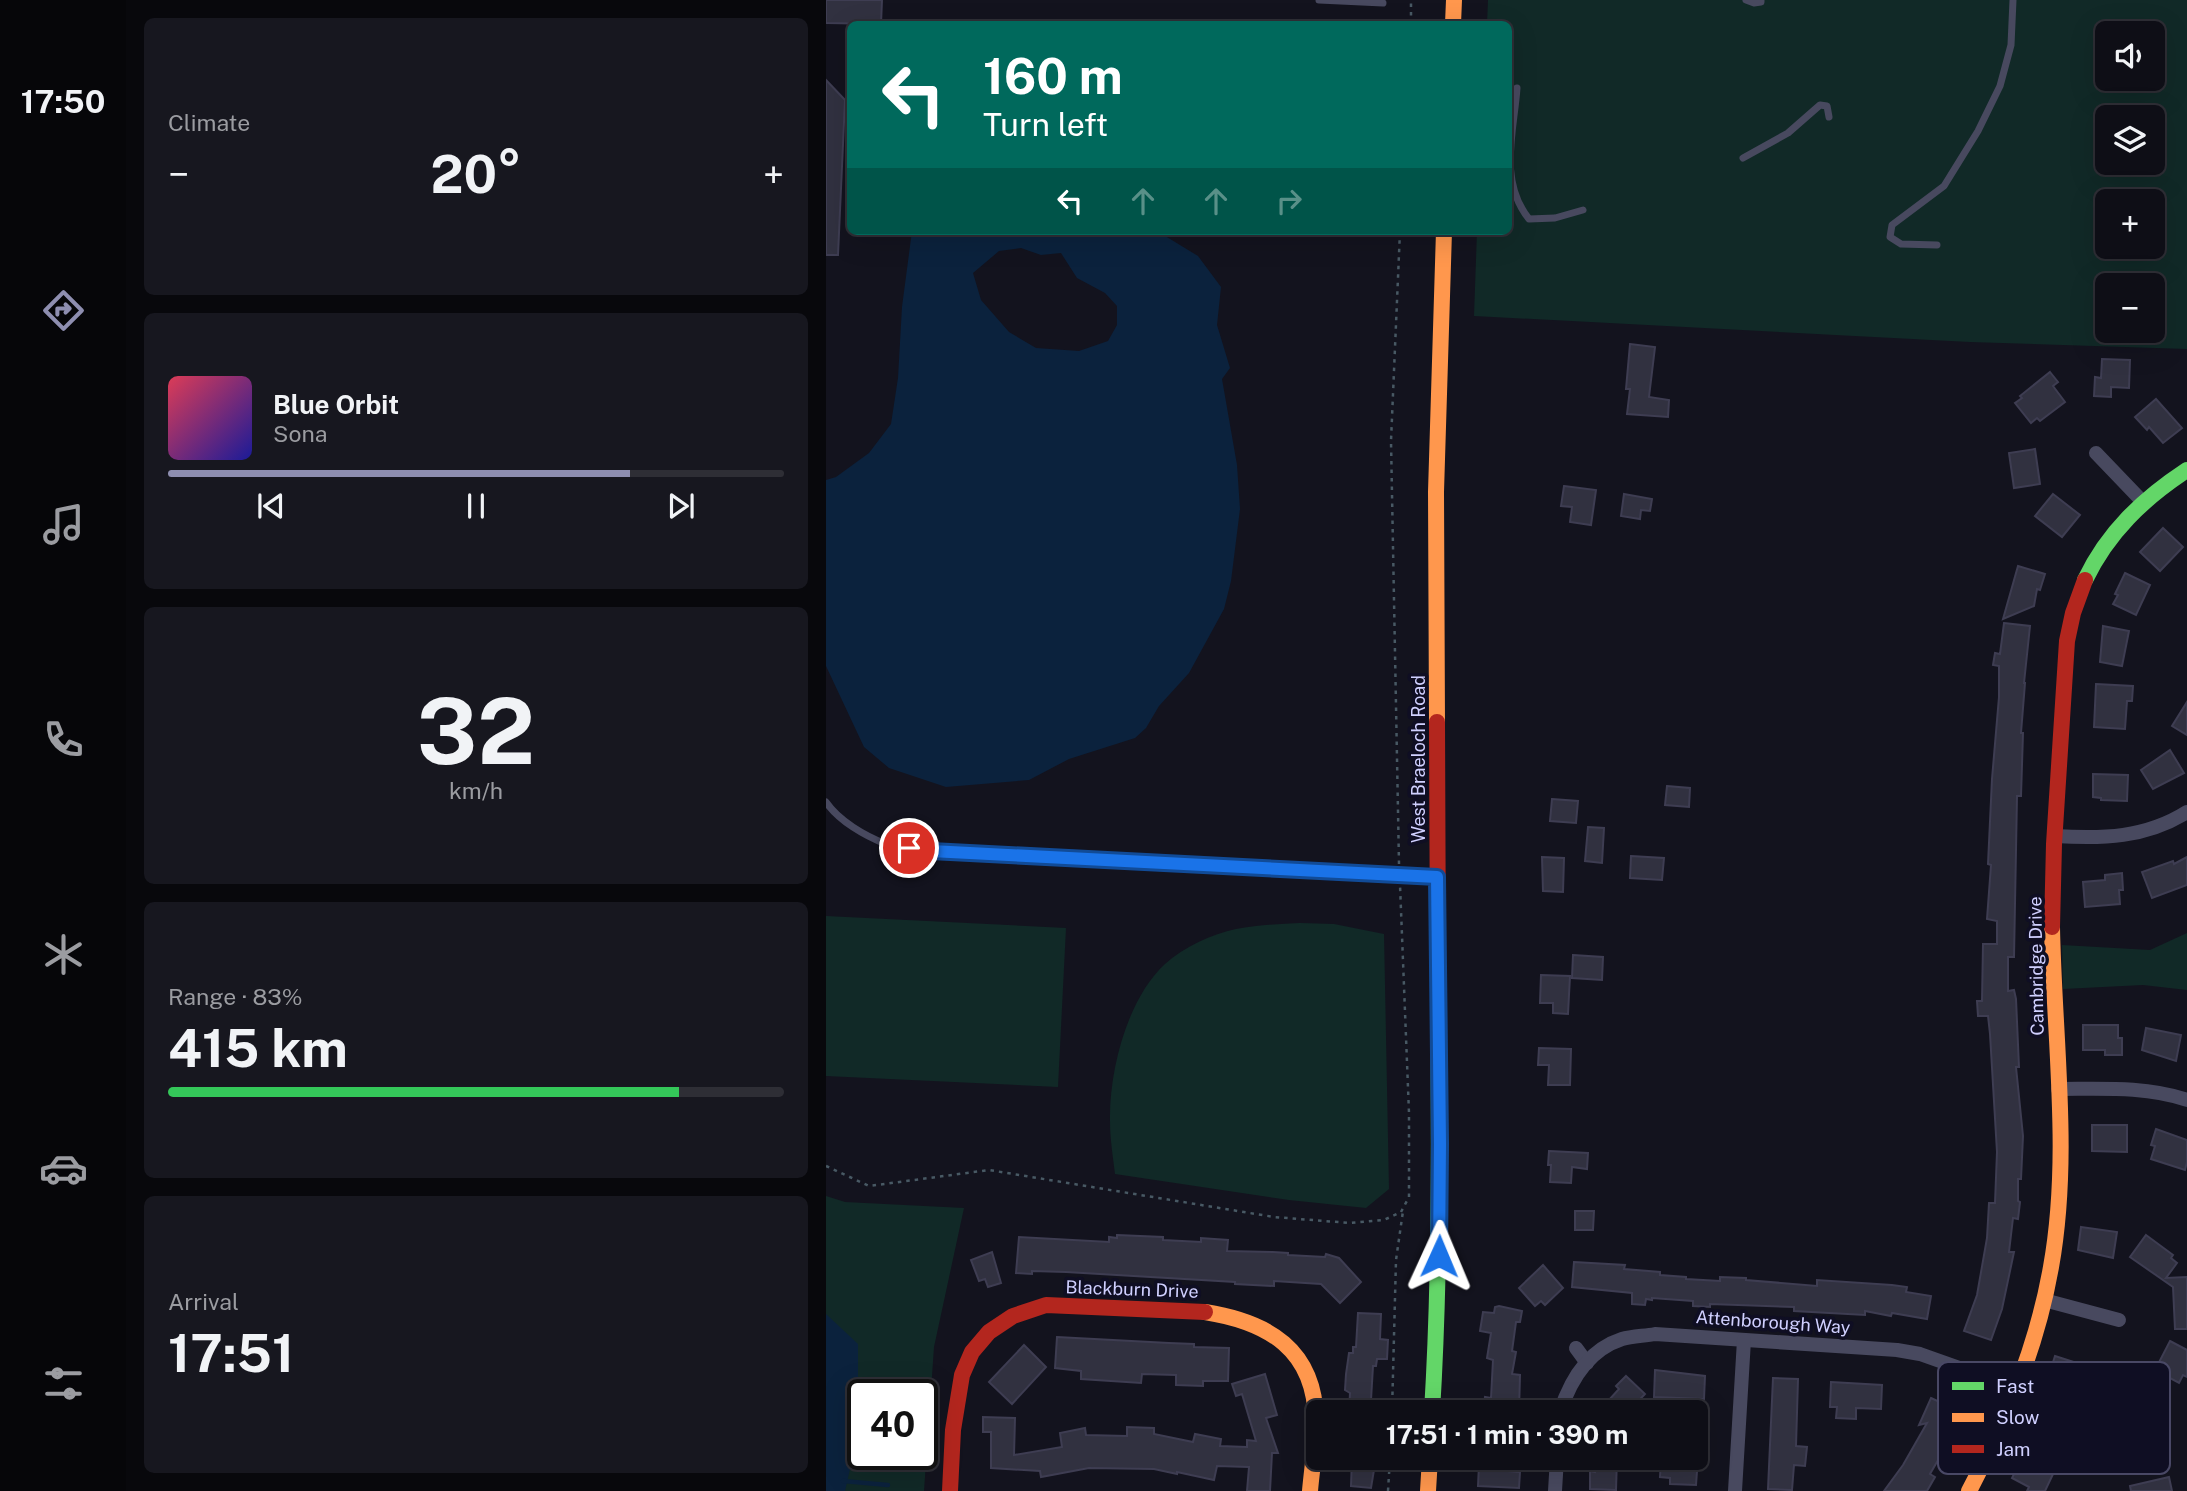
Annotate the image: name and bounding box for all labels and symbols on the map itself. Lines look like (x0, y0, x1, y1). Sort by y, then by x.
street label: West Braeloch Road (1408, 675, 1429, 843)
pin (879, 818, 939, 878)
street label: Cambridge Drive (2024, 896, 2048, 1036)
position arrow (1402, 1219, 1476, 1293)
street label: Blackburn Drive (1065, 1276, 1199, 1302)
street label: Attenborough Way (1695, 1306, 1851, 1338)
legend (1938, 1362, 2170, 1474)
text: Fast (1996, 1375, 2034, 1397)
speed limit sign: 40 (847, 1379, 938, 1470)
text: Slow (1996, 1406, 2040, 1428)
text: Jam (1996, 1438, 2030, 1460)

